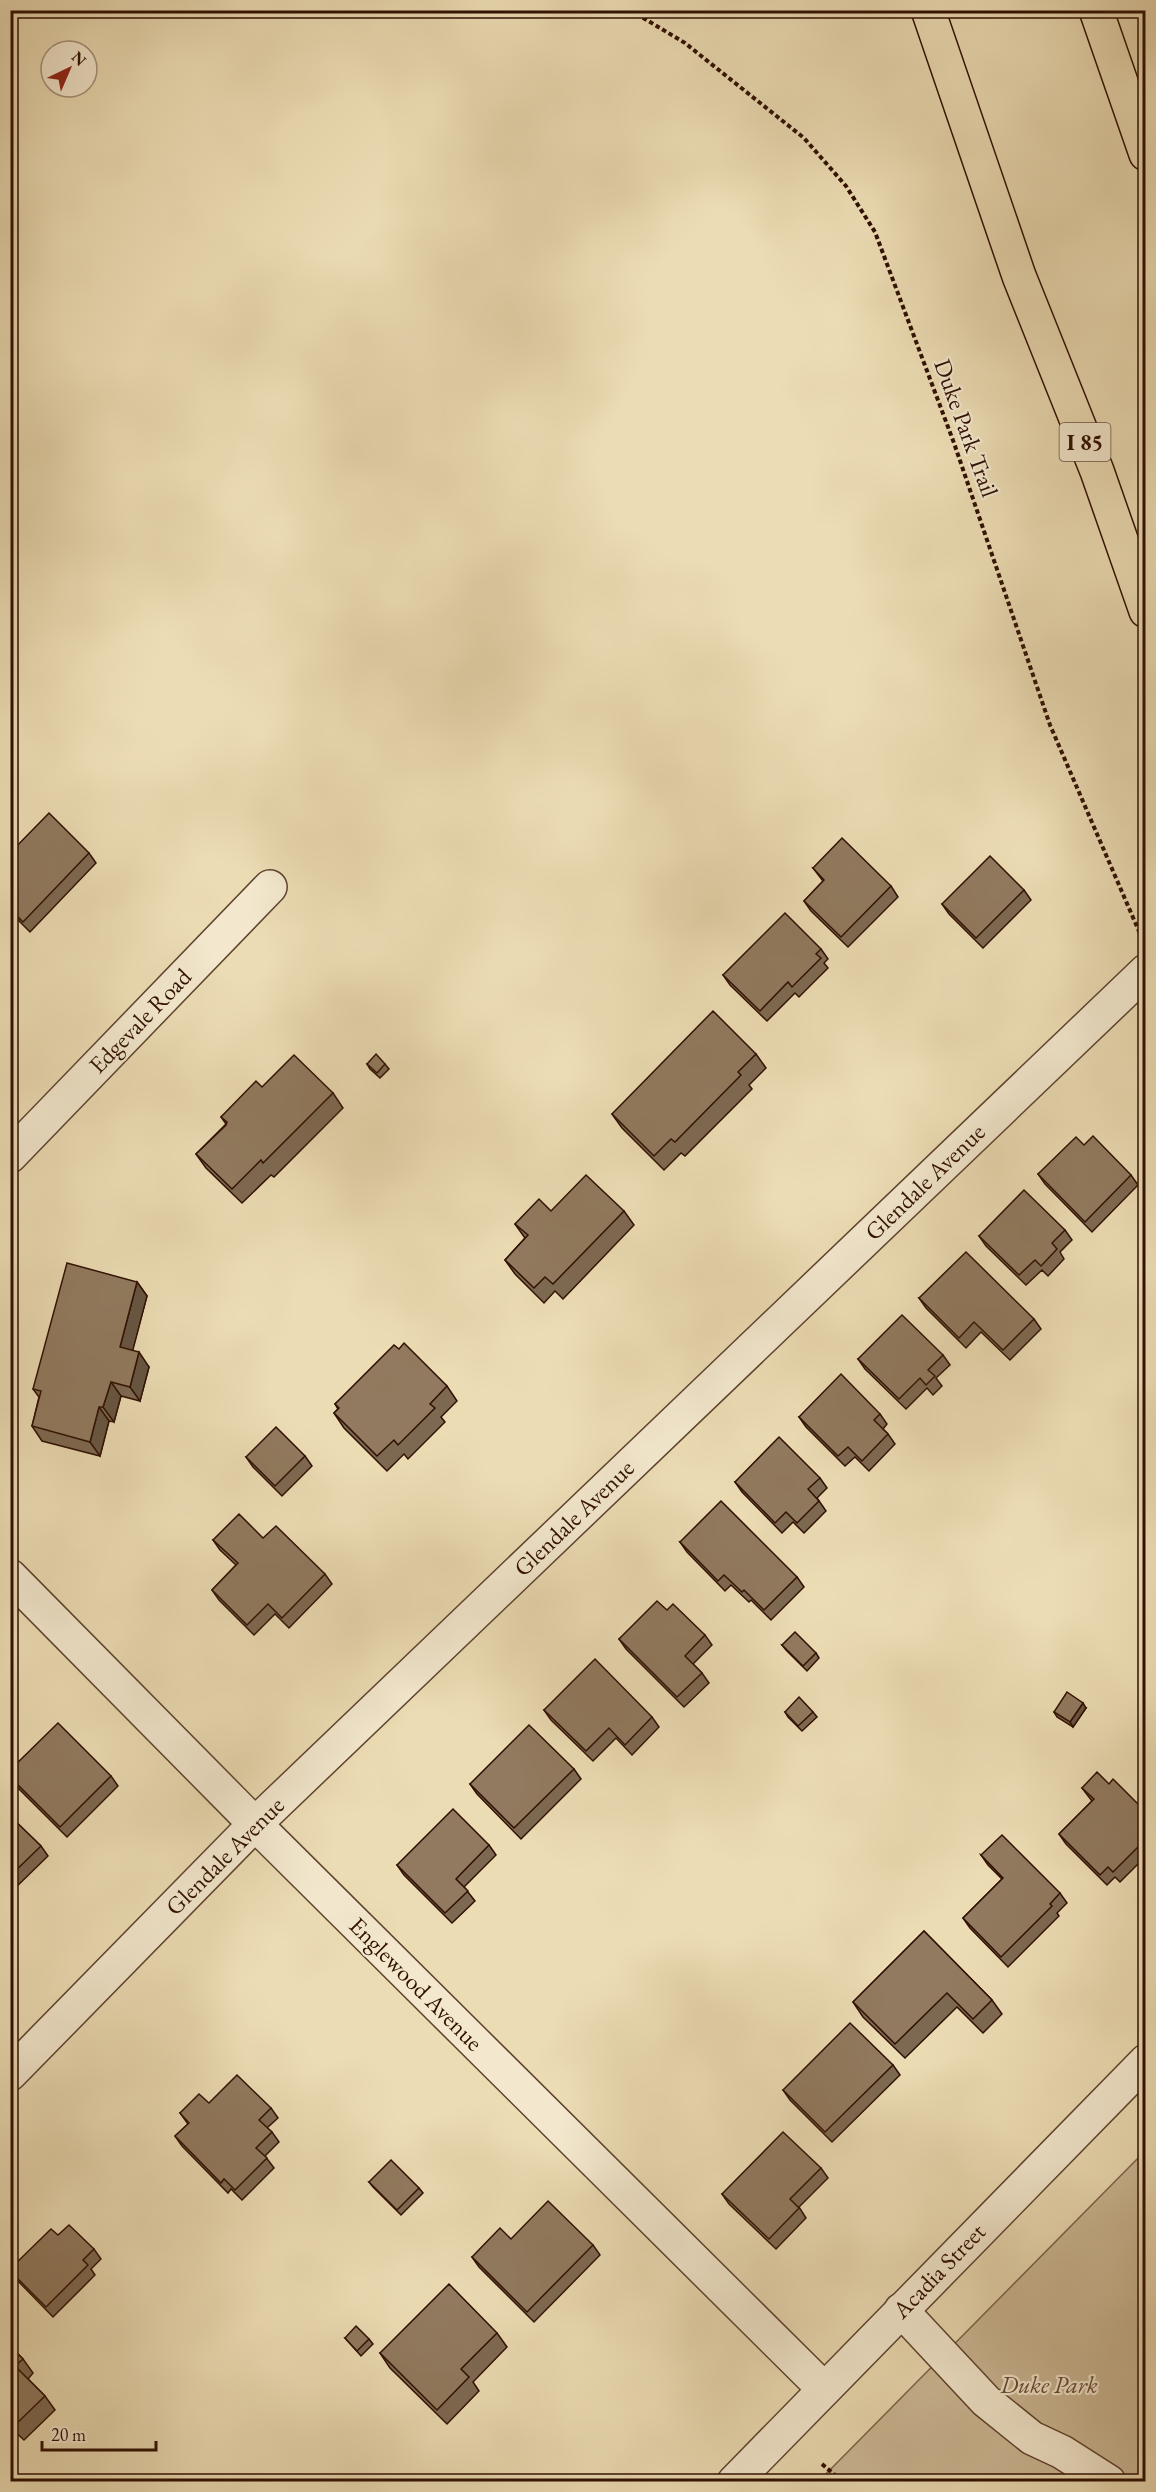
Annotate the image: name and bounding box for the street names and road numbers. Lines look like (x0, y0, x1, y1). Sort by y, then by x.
street label: Duke Park Trail (927, 355, 1006, 501)
road number: I 85 (1060, 423, 1110, 461)
street label: Edgevale Road (82, 961, 198, 1080)
street label: Glendale Avenue (858, 1116, 991, 1247)
street label: Glendale Avenue (507, 1452, 640, 1583)
street label: Glendale Avenue (159, 1790, 291, 1922)
street label: Englewood Avenue (343, 1910, 490, 2057)
street label: Acadia Street (885, 2216, 992, 2326)

